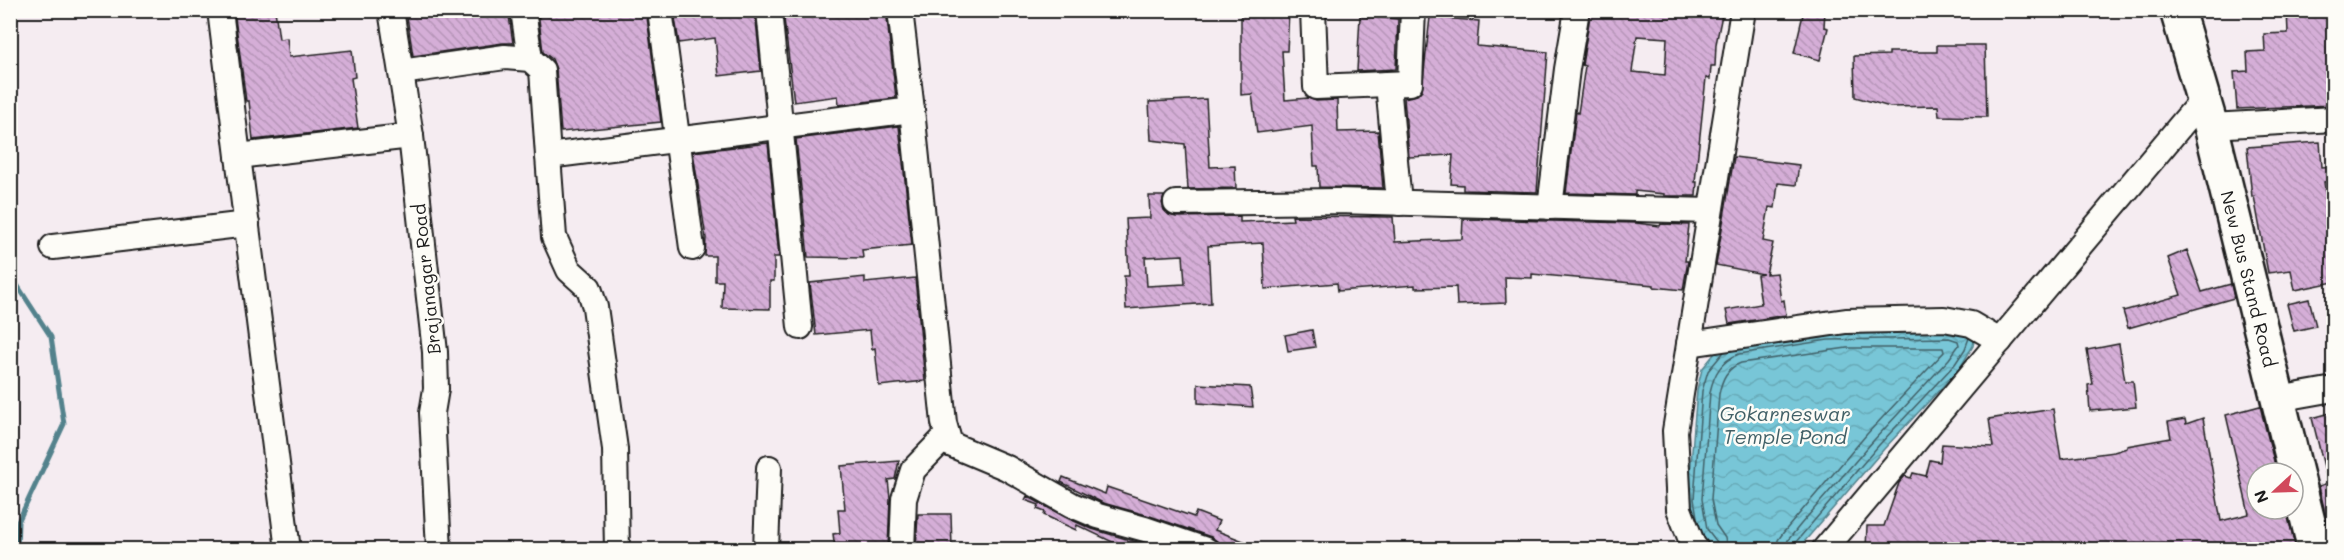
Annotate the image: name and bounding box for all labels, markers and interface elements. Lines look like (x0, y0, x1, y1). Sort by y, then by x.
street label: New Bus Stand Road (2215, 188, 2283, 369)
street label: Brajanagar Road (406, 203, 446, 356)
water label: Gokarneswar Temple Pond (1720, 400, 1851, 449)
north arrow (2245, 461, 2305, 521)
text: N (2249, 487, 2273, 506)

